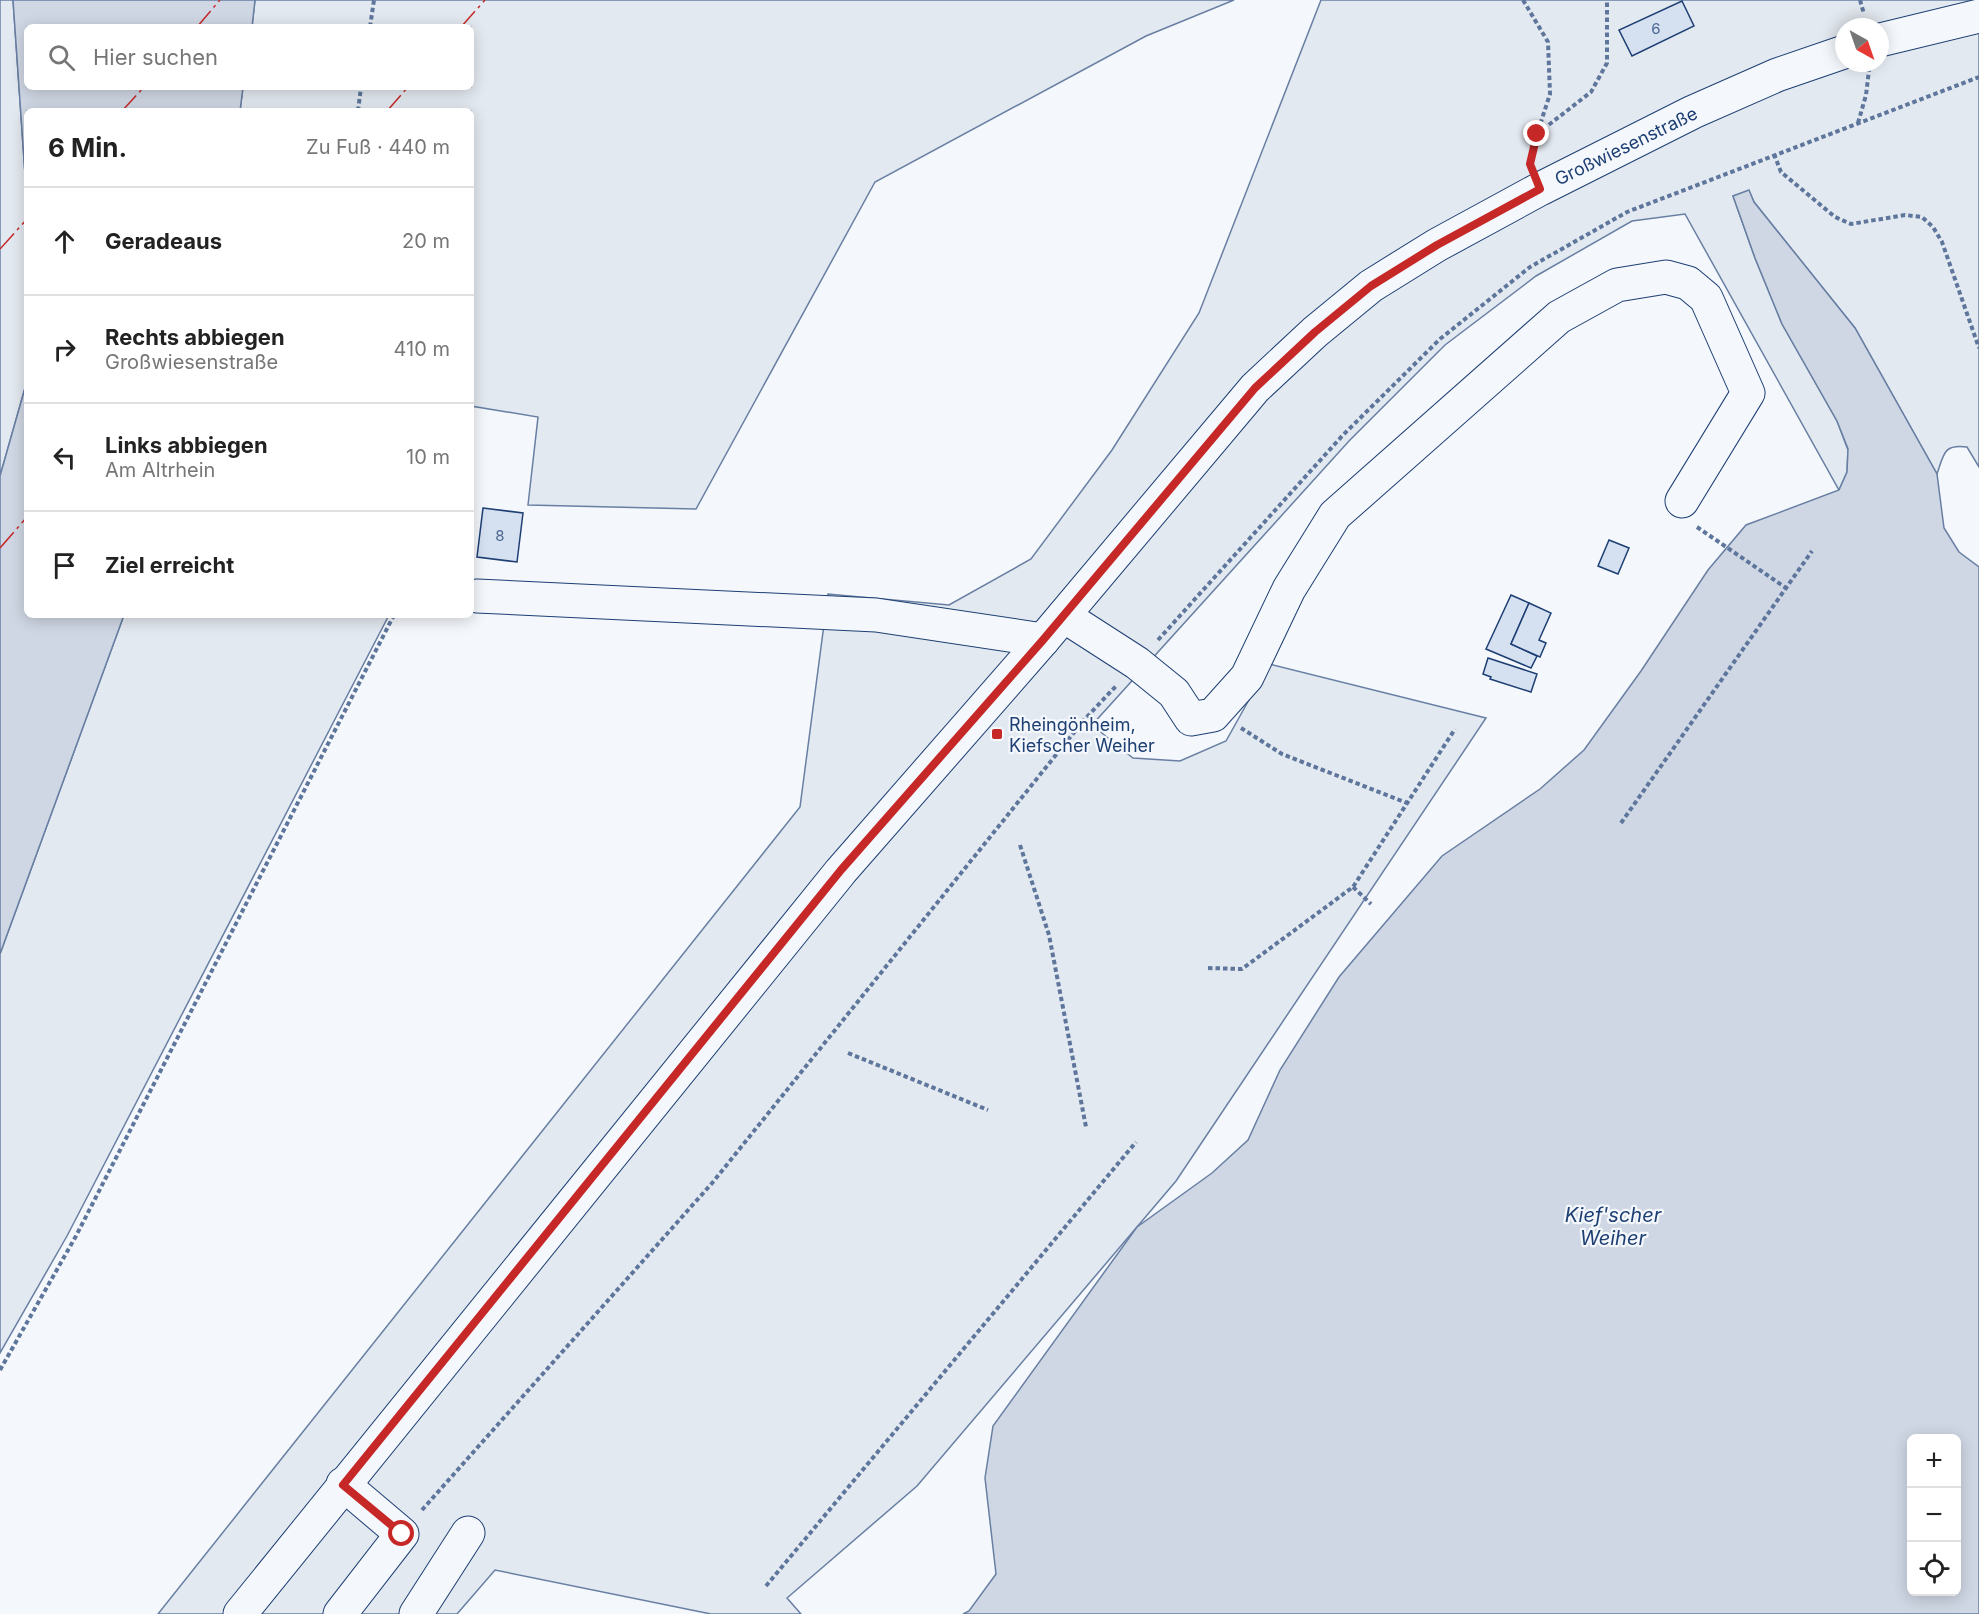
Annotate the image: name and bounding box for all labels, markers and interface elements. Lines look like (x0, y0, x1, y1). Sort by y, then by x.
north arrow (1835, 18, 1889, 72)
house number: 6 (1651, 19, 1661, 38)
search box (24, 24, 474, 90)
icon: search (45, 41, 78, 74)
text: Hier suchen (93, 44, 218, 70)
street label: Großwiesenstraße (1551, 102, 1701, 190)
route end (1523, 120, 1549, 146)
text: 6 Min. (48, 132, 127, 163)
text: Zu Fuß · 440 m (306, 135, 450, 159)
icon: ahead (48, 225, 81, 258)
text: Geradeaus (105, 228, 222, 254)
text: 20 m (402, 229, 450, 253)
text: Rechts abbiegen (105, 324, 285, 350)
icon: right (48, 333, 81, 366)
text: 410 m (394, 337, 450, 361)
text: Großwiesenstraße (105, 350, 278, 374)
text: Links abbiegen (105, 432, 268, 458)
icon: left (48, 441, 81, 474)
text: 10 m (406, 445, 450, 469)
text: Am Altrhein (105, 458, 215, 482)
house number: 8 (495, 526, 505, 545)
icon: arrive (48, 549, 81, 582)
text: Ziel erreicht (105, 552, 234, 578)
place label: Rheingönheim, Kiefscher Weiher (1009, 714, 1155, 756)
marker: Rheingönheim, Kiefscher Weiher (990, 727, 1004, 741)
water label: Kief'scher Weiher (1565, 1203, 1662, 1250)
map controls (1907, 1434, 1961, 1596)
button: + (1907, 1434, 1961, 1488)
button: − (1907, 1488, 1961, 1542)
route start (388, 1520, 414, 1546)
button: locate (1907, 1542, 1961, 1596)

